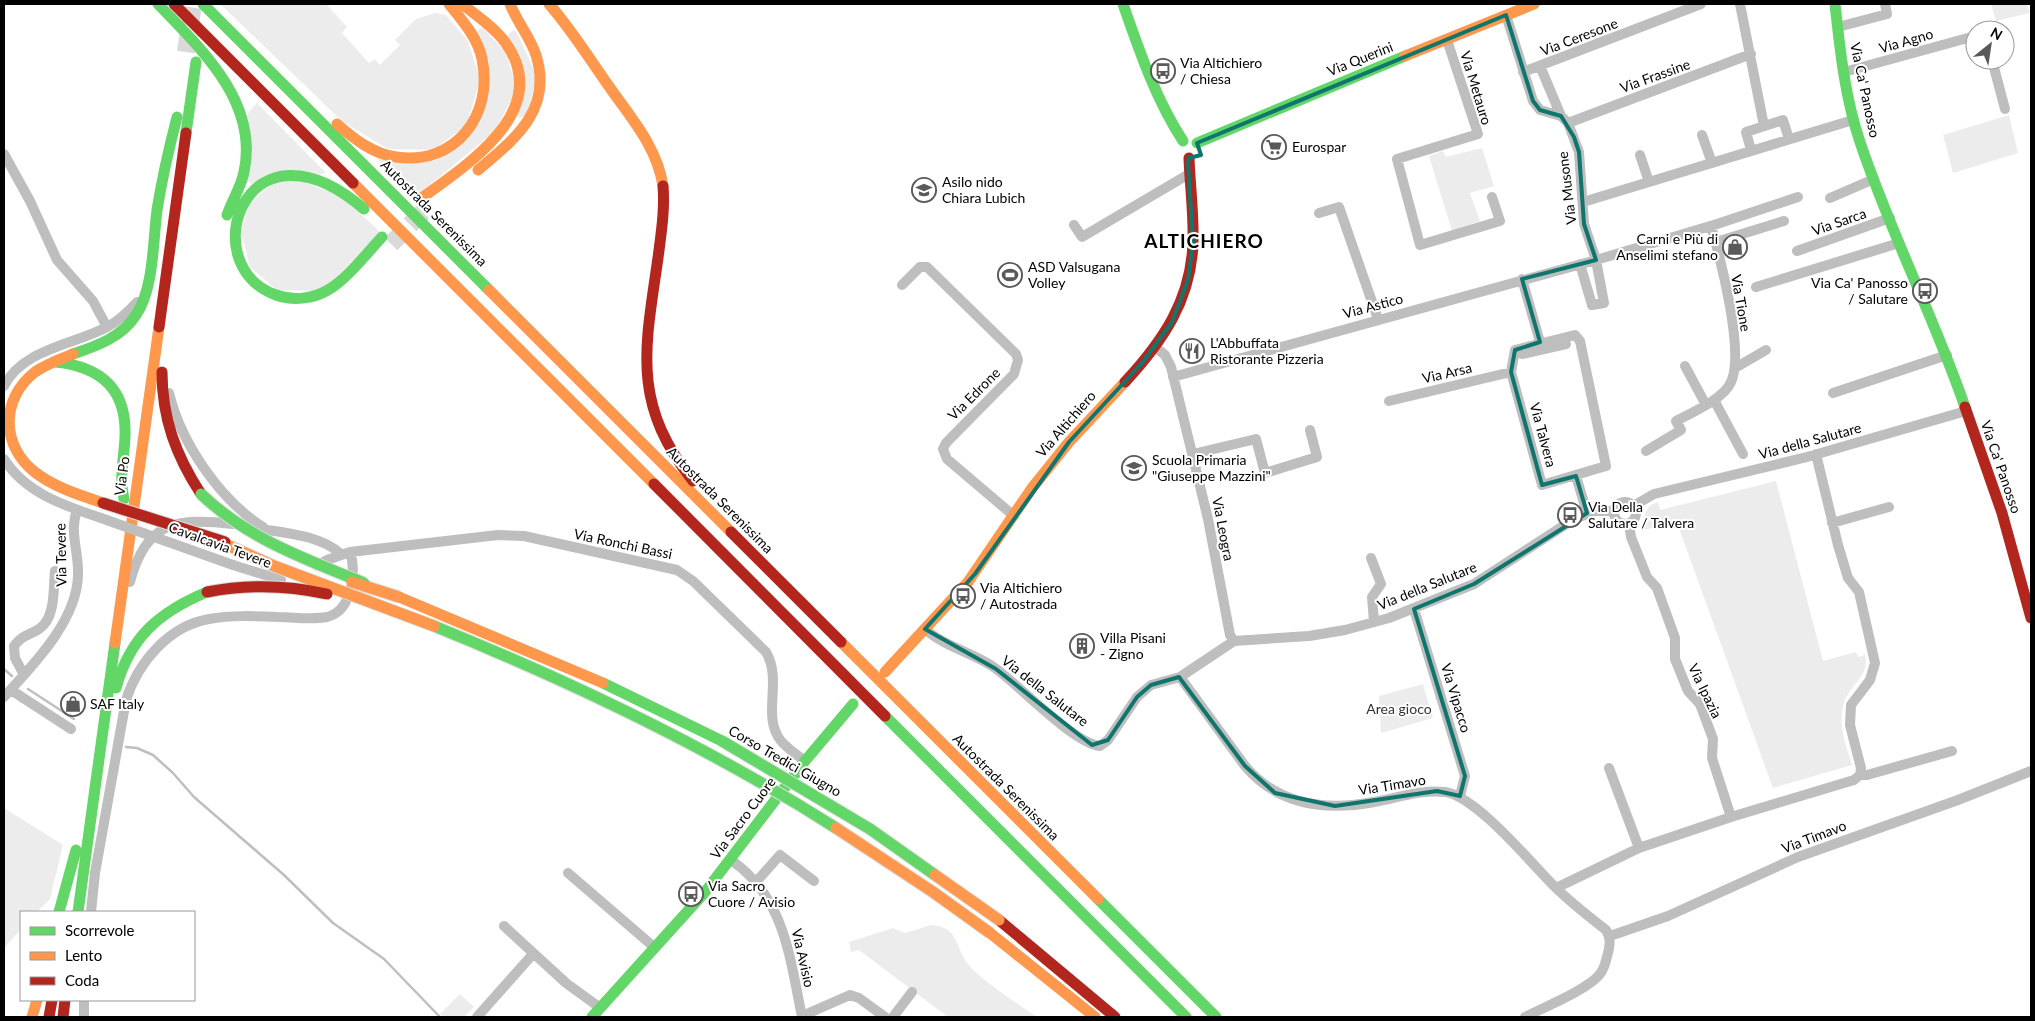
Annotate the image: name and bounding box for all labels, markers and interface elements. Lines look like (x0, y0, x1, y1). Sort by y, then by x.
street label: Via Ceresone (1538, 14, 1620, 59)
north arrow (1965, 20, 2015, 70)
text: N (1988, 23, 2006, 43)
street label: Via Agno (1877, 25, 1935, 56)
street label: Via Querini (1324, 38, 1395, 79)
street label: Via Ca' Panosso (1847, 41, 1884, 139)
street label: Via Metauro (1457, 49, 1496, 127)
place label: Via Altichiero / Chiesa (1180, 54, 1262, 87)
street label: Via Frassine (1617, 55, 1692, 96)
bus stop icon: Via Altichiero / Chiesa (1150, 58, 1176, 84)
supermarket icon: Eurospar (1261, 134, 1287, 160)
place label: Eurospar (1292, 138, 1346, 155)
street label: Via Musone (1554, 151, 1579, 225)
street label: Autostrada Serenissima (378, 156, 491, 269)
place label: Asilo nido Chiara Lubich (942, 173, 1025, 206)
school or university icon: Asilo nido Chiara Lubich (911, 177, 937, 203)
street label: Via Sarca (1809, 204, 1868, 239)
district label: ALTICHIERO (1143, 229, 1264, 252)
place label: Carni e Più di Anselimi stefano (1616, 230, 1718, 263)
shop icon: Carni e Più di Anselimi stefano (1722, 234, 1748, 260)
place label: ASD Valsugana Volley (1028, 258, 1120, 291)
sports icon: ASD Valsugana Volley (997, 262, 1023, 288)
street label: Via Tione (1728, 273, 1755, 333)
place label: Via Ca' Panosso / Salutare (1811, 274, 1908, 307)
bus stop icon: Via Ca' Panosso / Salutare (1912, 278, 1938, 304)
street label: Via Astico (1341, 289, 1405, 322)
place label: L'Abbuffata Ristorante Pizzeria (1210, 334, 1324, 367)
restaurant icon: L'Abbuffata Ristorante Pizzeria (1179, 338, 1205, 364)
street label: Via Arsa (1420, 359, 1473, 386)
street label: Via Edrone (944, 364, 1003, 423)
street label: Via Altichiero (1032, 387, 1099, 460)
street label: Via Talvera (1527, 401, 1560, 469)
street label: Via Ca' Panosso (1978, 418, 2025, 515)
street label: Via della Salutare (1757, 419, 1863, 462)
street label: Autostrada Serenissima (664, 443, 777, 556)
place label: Scuola Primaria "Giuseppe Mazzini" (1152, 451, 1271, 484)
street label: Via Po (110, 455, 133, 497)
school or university icon: Scuola Primaria "Giuseppe Mazzini" (1121, 455, 1147, 481)
street label: Via Leogra (1209, 496, 1238, 562)
place label: Via Della Salutare / Talvera (1588, 498, 1694, 531)
bus stop icon: Via Della Salutare / Talvera (1557, 502, 1583, 528)
street label: Cavalcavia Tevere (166, 518, 274, 571)
street label: Via Tevere (51, 523, 70, 587)
street label: Via Ronchi Bassi (572, 525, 674, 562)
street label: Via della Salutare (1375, 558, 1479, 613)
place label: Via Altichiero / Autostrada (980, 579, 1062, 612)
bus stop icon: Via Altichiero / Autostrada (950, 583, 976, 609)
place label: Villa Pisani - Zigno (1100, 629, 1166, 662)
building icon: Villa Pisani - Zigno (1069, 633, 1095, 659)
street label: Via della Salutare (999, 651, 1092, 730)
street label: Via Vipacco (1438, 661, 1475, 735)
street label: Via Ipazia (1685, 661, 1726, 721)
shop icon: SAF Italy (60, 691, 86, 717)
place label: SAF Italy (90, 695, 145, 712)
park label: Area gioco (1366, 700, 1432, 717)
street label: Corso Tredici Giugno (726, 721, 845, 800)
street label: Autostrada Serenissima (950, 730, 1063, 843)
street label: Via Timavo (1357, 771, 1427, 798)
street label: Via Sacro Cuore (706, 773, 779, 862)
street label: Via Timavo (1779, 816, 1849, 857)
place label: Via Sacro Cuore / Avisio (708, 877, 795, 910)
bus stop icon: Via Sacro Cuore / Avisio (678, 881, 704, 907)
legend (20, 911, 195, 1001)
text: Scorrevole (65, 921, 135, 939)
street label: Via Avisio (788, 927, 819, 989)
text: Lento (65, 946, 102, 964)
text: Coda (65, 971, 99, 989)

